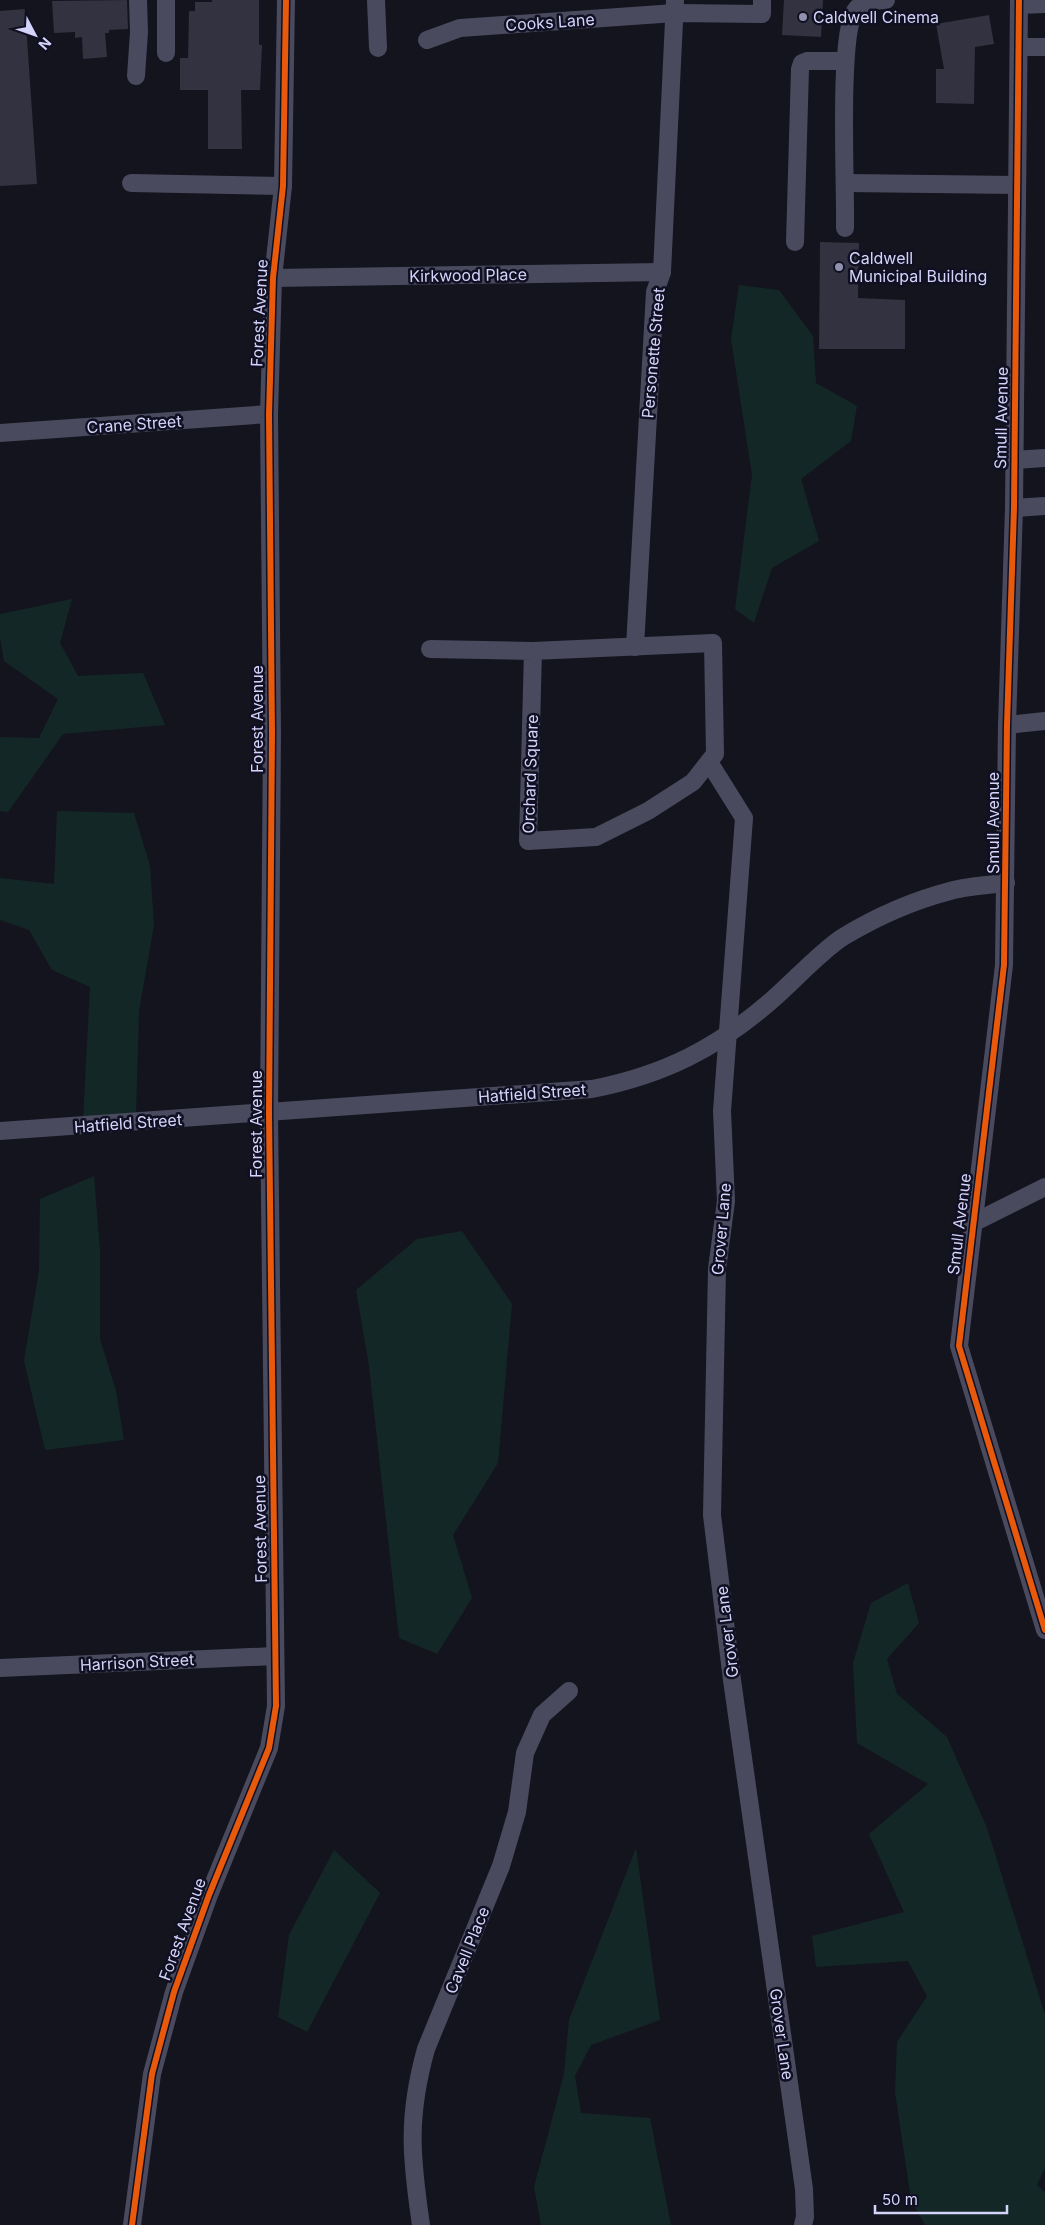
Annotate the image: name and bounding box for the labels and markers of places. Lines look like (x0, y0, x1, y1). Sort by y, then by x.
place label: Caldwell Cinema (813, 7, 939, 27)
marker: Caldwell Cinema (797, 11, 809, 23)
place label: Caldwell Municipal Building (849, 248, 987, 286)
marker: Caldwell Municipal Building (833, 261, 845, 273)

